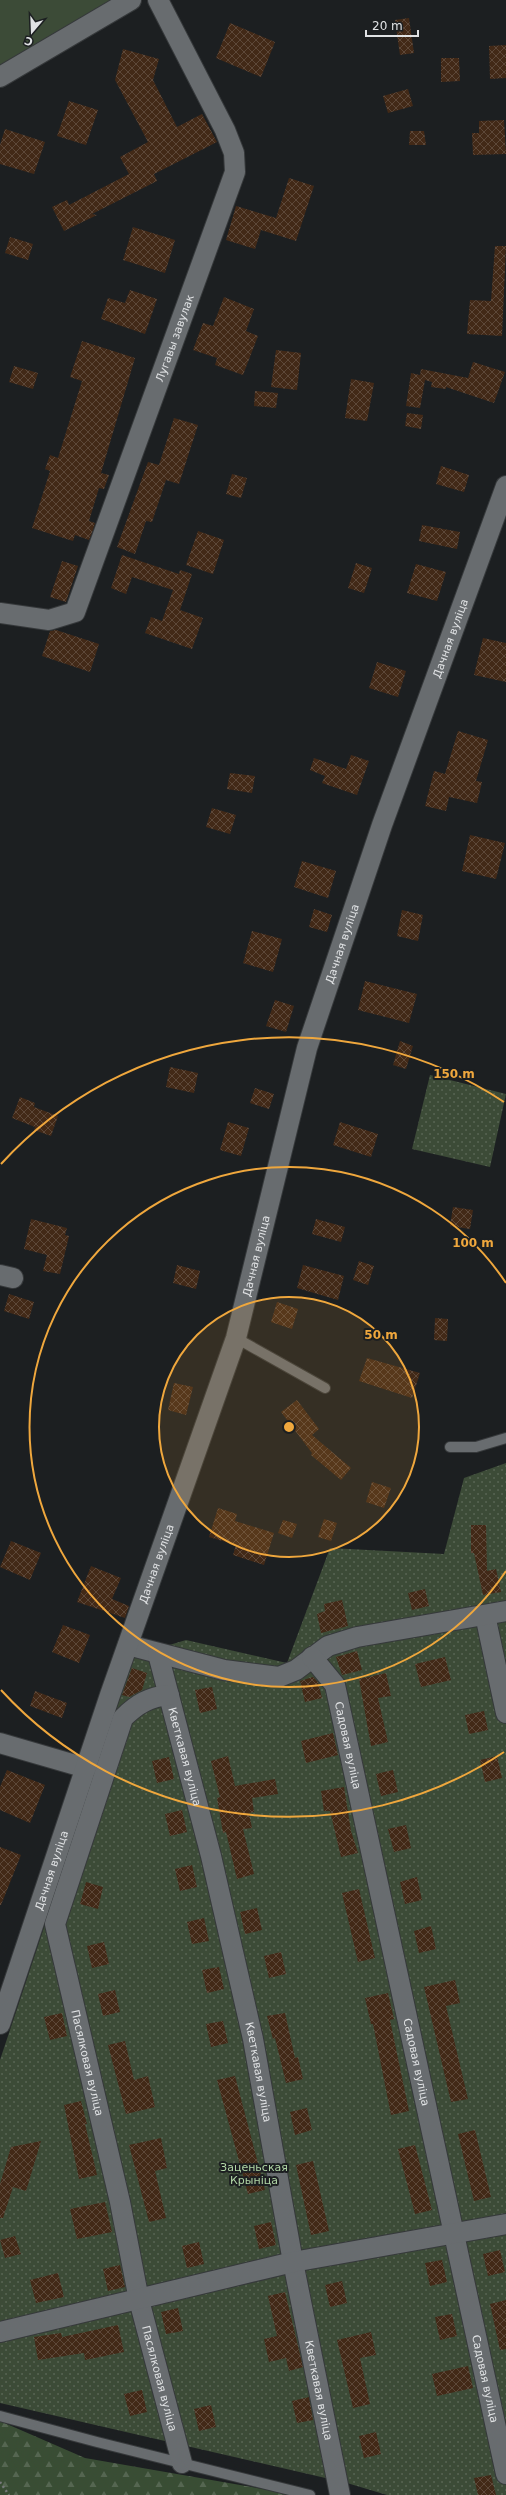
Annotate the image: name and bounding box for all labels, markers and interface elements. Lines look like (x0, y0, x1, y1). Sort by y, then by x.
north arrow (12, 12, 52, 52)
scale bar (366, 12, 418, 38)
text: 20 m (372, 19, 403, 33)
text: С (23, 34, 35, 48)
street label: Лугавы завулак (153, 292, 197, 384)
street label: Дачная вуліца (430, 597, 471, 680)
street label: Дачная вуліца (323, 902, 361, 985)
text: 150 m (433, 1067, 475, 1081)
street label: Дачная вуліца (240, 1214, 272, 1298)
text: 100 m (452, 1236, 494, 1250)
text: 50 m (364, 1328, 398, 1342)
centre of rings (282, 1420, 296, 1434)
street label: Дачная вуліца (136, 1522, 176, 1605)
street label: Садовая вуліца (332, 1700, 364, 1790)
street label: Кветкавая вуліца (166, 1706, 204, 1807)
street label: Дачная вуліца (32, 1829, 71, 1912)
street label: Пасялковая вуліца (69, 2008, 106, 2117)
street label: Садовая вуліца (401, 2017, 433, 2107)
street label: Кветкавая вуліца (243, 2021, 274, 2123)
park label: Заценьская Крыніца (220, 2161, 288, 2187)
street label: Пасялковая вуліца (140, 2324, 180, 2433)
street label: Садовая вуліца (470, 2334, 501, 2424)
street label: Кветкавая вуліца (302, 2339, 335, 2441)

